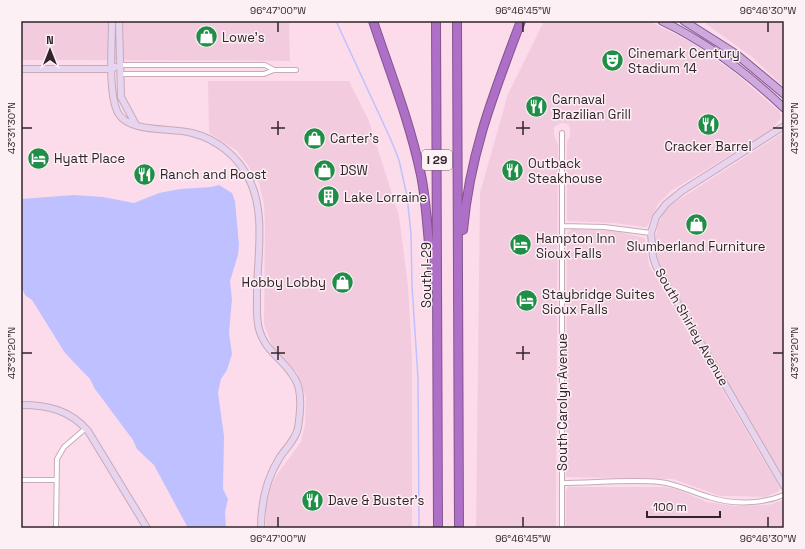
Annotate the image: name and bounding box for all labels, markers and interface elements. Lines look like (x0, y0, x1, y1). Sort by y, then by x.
text: 96°47'00"W (250, 4, 306, 17)
text: 96°46'45"W (495, 4, 551, 17)
text: 96°46'30"W (740, 4, 796, 17)
shop icon: Lowe's (193, 24, 219, 50)
place label: Lowe's (222, 29, 265, 46)
north arrow (30, 30, 70, 70)
text: N (46, 33, 54, 47)
place label: Cinemark Century Stadium 14 (628, 45, 740, 77)
theatre icon: Cinemark Century Stadium 14 (600, 47, 626, 73)
place label: Carnaval Brazilian Grill (552, 91, 631, 123)
restaurant icon: Carnaval Brazilian Grill (523, 93, 549, 119)
text: 43°31'30"N (5, 102, 18, 154)
text: 43°31'30"N (788, 102, 801, 154)
restaurant icon: Cracker Barrel (695, 111, 721, 137)
shop icon: Carter's (302, 125, 328, 151)
place label: Carter's (330, 130, 379, 147)
place label: Cracker Barrel (664, 138, 752, 155)
hotel icon: Hyatt Place (25, 145, 51, 171)
place label: Hyatt Place (54, 150, 125, 167)
road number: I 29 (422, 150, 452, 170)
place label: Outback Steakhouse (528, 155, 602, 187)
shop icon: DSW (311, 157, 337, 183)
restaurant icon: Outback Steakhouse (499, 157, 525, 183)
restaurant icon: Ranch and Roost (131, 161, 157, 187)
place label: DSW (340, 162, 368, 179)
place label: Ranch and Roost (160, 166, 267, 183)
building icon: Lake Lorraine (316, 184, 342, 210)
place label: Lake Lorraine (344, 189, 427, 206)
shop icon: Slumberland Furniture (683, 211, 709, 237)
place label: Hampton Inn Sioux Falls (536, 230, 616, 262)
hotel icon: Hampton Inn Sioux Falls (507, 232, 533, 258)
place label: Slumberland Furniture (627, 238, 765, 255)
street label: South I-29 (418, 242, 435, 308)
street label: South Shirley Avenue (651, 265, 733, 389)
shop icon: Hobby Lobby (329, 269, 355, 295)
place label: Hobby Lobby (242, 274, 326, 291)
place label: Staybridge Suites Sioux Falls (542, 286, 655, 318)
hotel icon: Staybridge Suites Sioux Falls (513, 288, 539, 314)
text: 43°31'20"N (5, 327, 18, 379)
text: 43°31'20"N (788, 327, 801, 379)
street label: South Carolyn Avenue (554, 333, 571, 471)
restaurant icon: Dave & Buster's (299, 487, 325, 513)
place label: Dave & Buster's (328, 492, 425, 509)
scale bar (647, 493, 720, 519)
text: 100 m (653, 499, 687, 515)
text: 96°47'00"W (250, 532, 306, 545)
text: 96°46'45"W (495, 532, 551, 545)
text: 96°46'30"W (740, 532, 796, 545)

